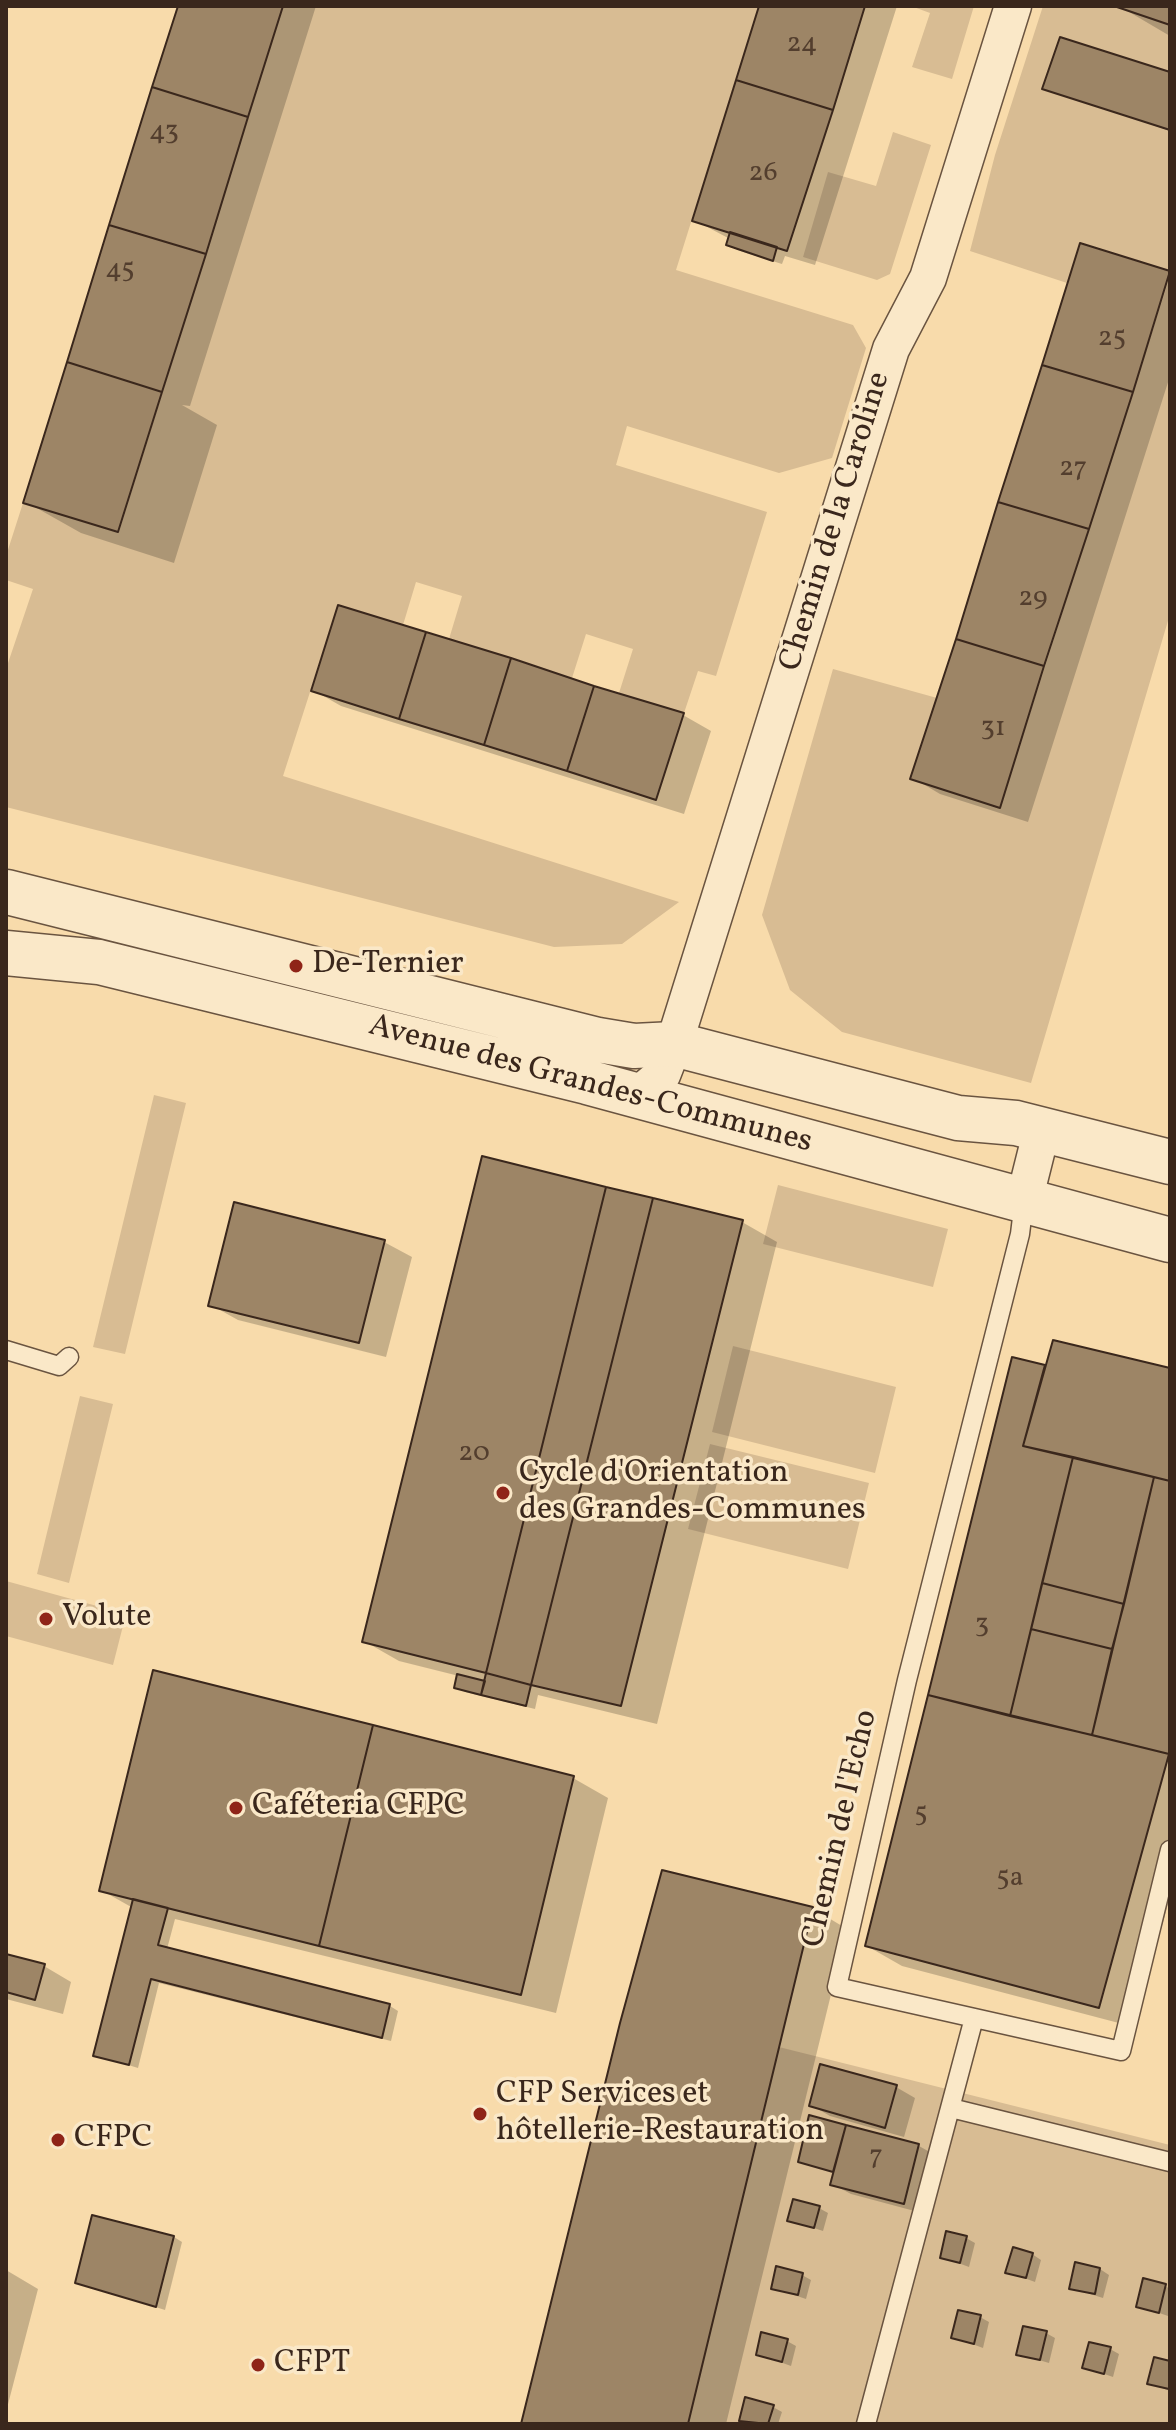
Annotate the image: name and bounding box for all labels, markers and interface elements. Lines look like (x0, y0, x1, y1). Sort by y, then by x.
house number: 24 (787, 29, 817, 63)
house number: 43 (149, 117, 179, 151)
house number: 26 (748, 158, 778, 192)
house number: 45 (105, 255, 135, 289)
house number: 25 (1098, 323, 1126, 357)
street label: Chemin de la Caroline (773, 368, 901, 676)
house number: 27 (1059, 453, 1087, 487)
house number: 29 (1018, 583, 1048, 617)
house number: 31 (980, 713, 1006, 747)
place label: De-Ternier (312, 947, 464, 985)
marker: De-Ternier (287, 957, 305, 975)
street label: Avenue des Grandes-Communes (364, 1008, 816, 1164)
house number: 20 (458, 1438, 490, 1472)
place label: Cycle d'Orientation des Grandes-Communes (519, 1456, 866, 1531)
marker: Cycle d'Orientation des Grandes-Communes (494, 1484, 512, 1502)
place label: Volute (62, 1600, 151, 1638)
marker: Volute (37, 1610, 55, 1628)
house number: 3 (975, 1610, 989, 1644)
street label: Chemin de l'Echo (796, 1706, 888, 1952)
place label: Caféteria CFPC (252, 1789, 465, 1827)
marker: Caféteria CFPC (227, 1799, 245, 1817)
house number: 5 (914, 1799, 928, 1833)
house number: 5a (996, 1863, 1024, 1897)
place label: CFP Services et hôtellerie-Restauration (496, 2077, 824, 2152)
marker: CFP Services et hôtellerie-Restauration (471, 2105, 489, 2123)
place label: CFPC (74, 2121, 152, 2159)
marker: CFPC (49, 2131, 67, 2149)
house number: 7 (869, 2141, 883, 2175)
place label: CFPT (274, 2346, 350, 2384)
marker: CFPT (249, 2356, 267, 2374)

